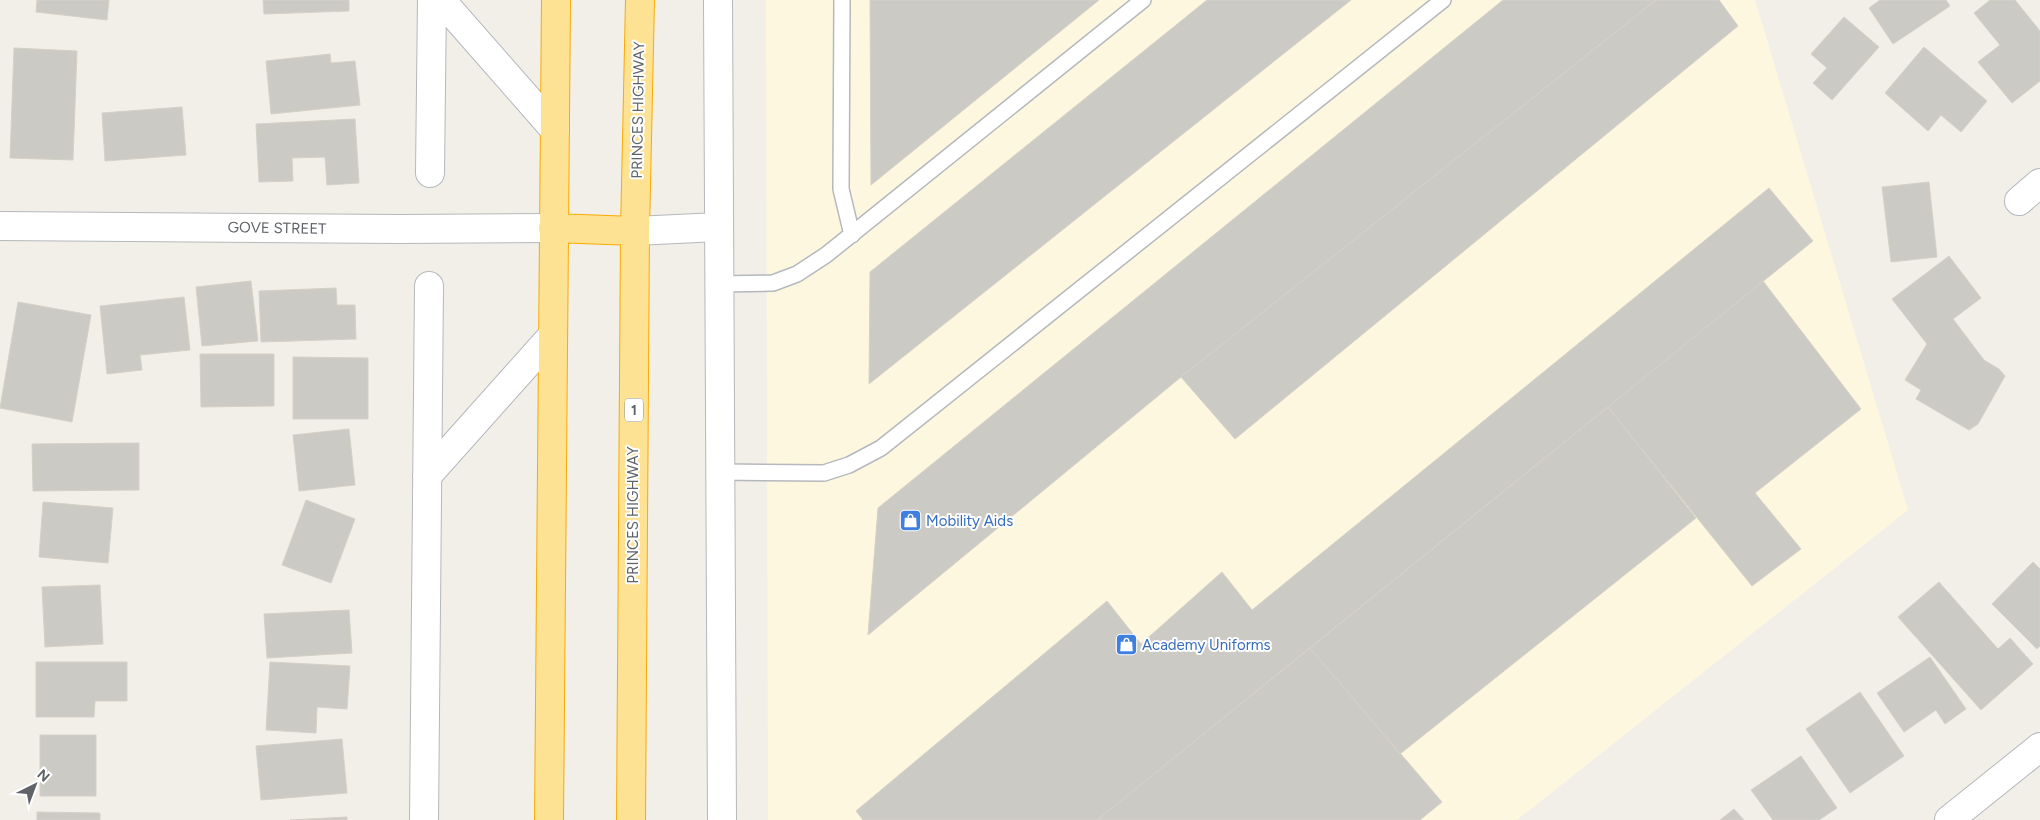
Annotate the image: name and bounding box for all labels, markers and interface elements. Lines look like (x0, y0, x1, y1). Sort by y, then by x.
street label: PRINCES HIGHWAY (628, 41, 648, 179)
street label: GOVE STREET (227, 218, 327, 238)
road number: 1 (625, 398, 643, 422)
street label: PRINCES HIGHWAY (624, 446, 642, 584)
shop icon: Mobility Aids (898, 509, 922, 533)
place label: Mobility Aids (926, 512, 1013, 530)
shop icon: Academy Uniforms (1114, 633, 1138, 657)
place label: Academy Uniforms (1142, 636, 1271, 654)
north arrow (10, 760, 60, 810)
text: N (34, 766, 53, 786)

